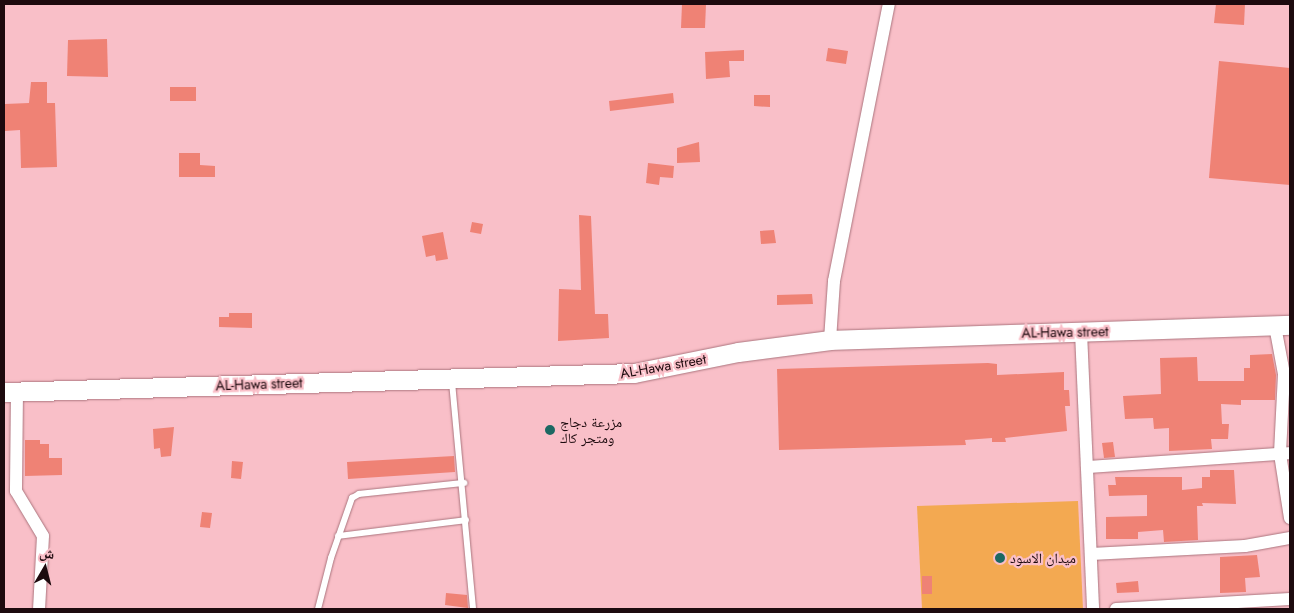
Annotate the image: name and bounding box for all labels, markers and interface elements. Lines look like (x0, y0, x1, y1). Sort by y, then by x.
street label: AL-Hawa street (1021, 323, 1109, 341)
street label: AL-Hawa street (619, 350, 707, 382)
street label: AL-Hawa street (215, 374, 303, 394)
place label: مزرعة دجاج ومتجر كاك (560, 414, 622, 447)
marker: مزرعة دجاج ومتجر كاك (544, 424, 556, 436)
text: ش (38, 542, 56, 564)
north arrow (20, 543, 70, 593)
place label: ميدان الاسود (1010, 550, 1076, 566)
marker: ميدان الاسود (994, 552, 1006, 564)

